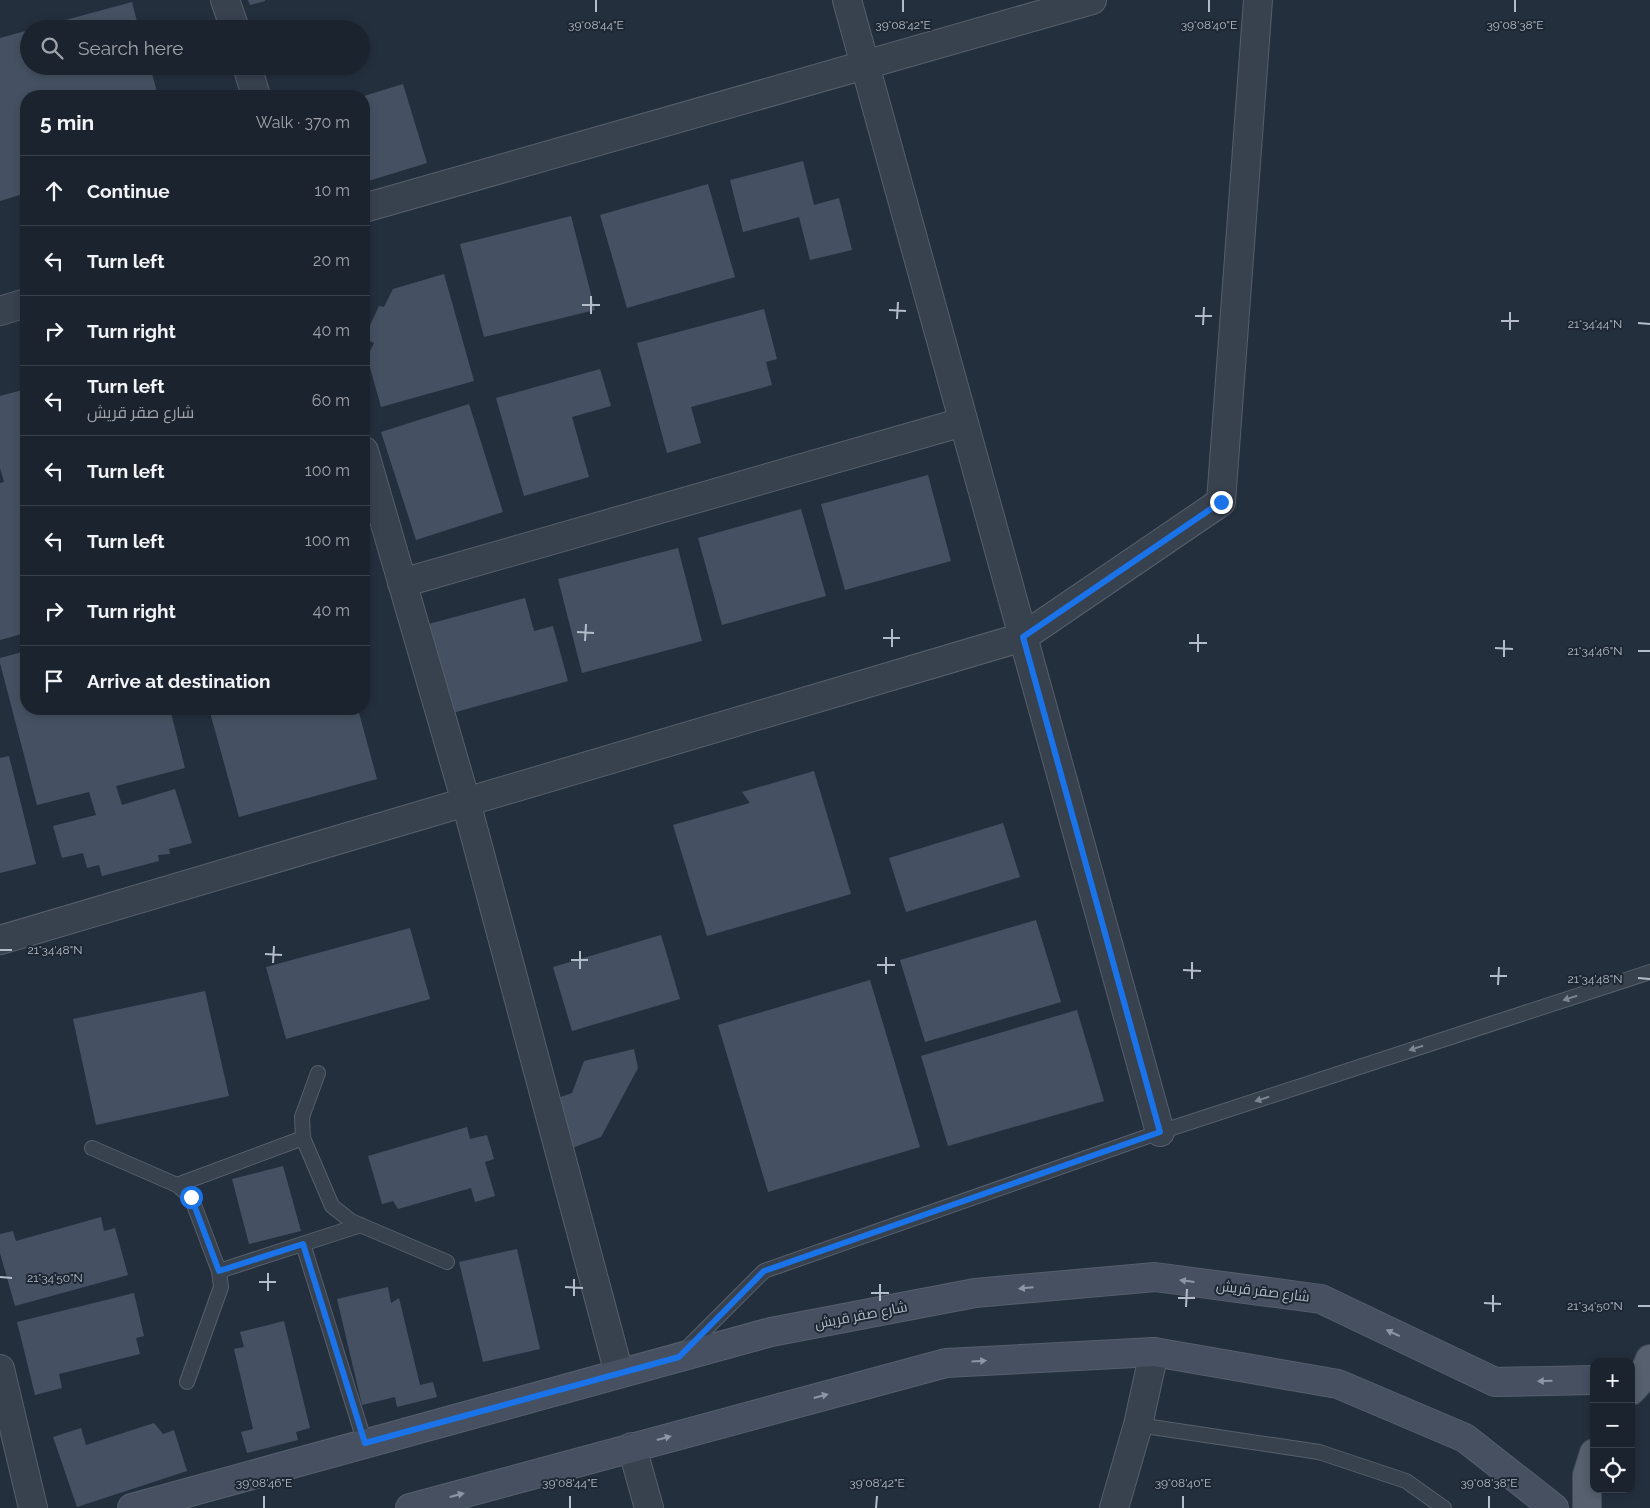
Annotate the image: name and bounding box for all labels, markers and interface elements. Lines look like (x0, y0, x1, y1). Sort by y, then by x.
text: 39°08'44"E (568, 18, 624, 32)
text: 39°08'42"E (875, 18, 931, 32)
text: 39°08'40"E (1181, 18, 1237, 32)
text: 39°08'38"E (1486, 18, 1544, 32)
search box (20, 20, 370, 75)
icon: search (38, 34, 66, 62)
text: Search here (78, 37, 184, 59)
text: 5 min (40, 110, 94, 135)
text: Walk · 370 m (256, 113, 350, 132)
icon: ahead (40, 177, 68, 205)
text: Continue (87, 180, 170, 202)
text: 10 m (315, 181, 350, 200)
icon: left (40, 247, 68, 275)
text: Turn left (87, 250, 164, 272)
text: 20 m (313, 251, 350, 270)
icon: right (40, 317, 68, 345)
text: 21°34'44"N (1568, 317, 1622, 331)
text: Turn right (87, 320, 176, 342)
text: 40 m (313, 321, 350, 340)
text: Turn left (87, 375, 164, 397)
icon: left (40, 387, 68, 415)
text: 60 m (312, 391, 350, 410)
text: شارع صقر قريش (87, 403, 194, 422)
icon: left (40, 457, 68, 485)
text: Turn left (87, 460, 164, 482)
text: 100 m (305, 461, 350, 480)
route end (1210, 491, 1233, 514)
icon: left (40, 527, 68, 555)
text: Turn left (87, 530, 164, 552)
text: 100 m (305, 531, 350, 550)
icon: right (40, 597, 68, 625)
text: Turn right (87, 600, 176, 622)
text: 40 m (313, 601, 350, 620)
text: 21°34'46"N (1567, 644, 1623, 658)
icon: arrive (40, 667, 68, 695)
text: Arrive at destination (87, 670, 271, 692)
text: 21°34'48"N (28, 943, 82, 957)
text: 21°34'48"N (1568, 972, 1622, 986)
one-way arrow (1563, 994, 1578, 1002)
one-way arrow (1408, 1045, 1423, 1053)
one-way arrow (1254, 1096, 1269, 1103)
route start (180, 1186, 203, 1209)
text: 21°34'50"N (27, 1271, 83, 1285)
one-way arrow (1179, 1277, 1195, 1285)
street label: شارع صقر قريش (1215, 1277, 1311, 1306)
one-way arrow (1017, 1285, 1033, 1293)
street label: شارع صقر قريش (813, 1298, 909, 1333)
text: 21°34'50"N (1567, 1299, 1623, 1313)
one-way arrow (1386, 1329, 1400, 1337)
one-way arrow (971, 1356, 987, 1364)
map controls (1590, 1358, 1635, 1493)
button: + (1590, 1358, 1635, 1403)
one-way arrow (1537, 1377, 1553, 1385)
one-way arrow (813, 1392, 828, 1400)
button: − (1590, 1403, 1635, 1448)
one-way arrow (656, 1434, 672, 1442)
button: locate (1590, 1448, 1635, 1493)
text: 39°08'46"E (236, 1476, 292, 1490)
text: 39°08'44"E (542, 1476, 598, 1490)
text: 39°08'42"E (849, 1476, 905, 1490)
text: 39°08'40"E (1155, 1476, 1211, 1490)
text: 39°08'38"E (1460, 1476, 1518, 1490)
one-way arrow (449, 1491, 464, 1499)

